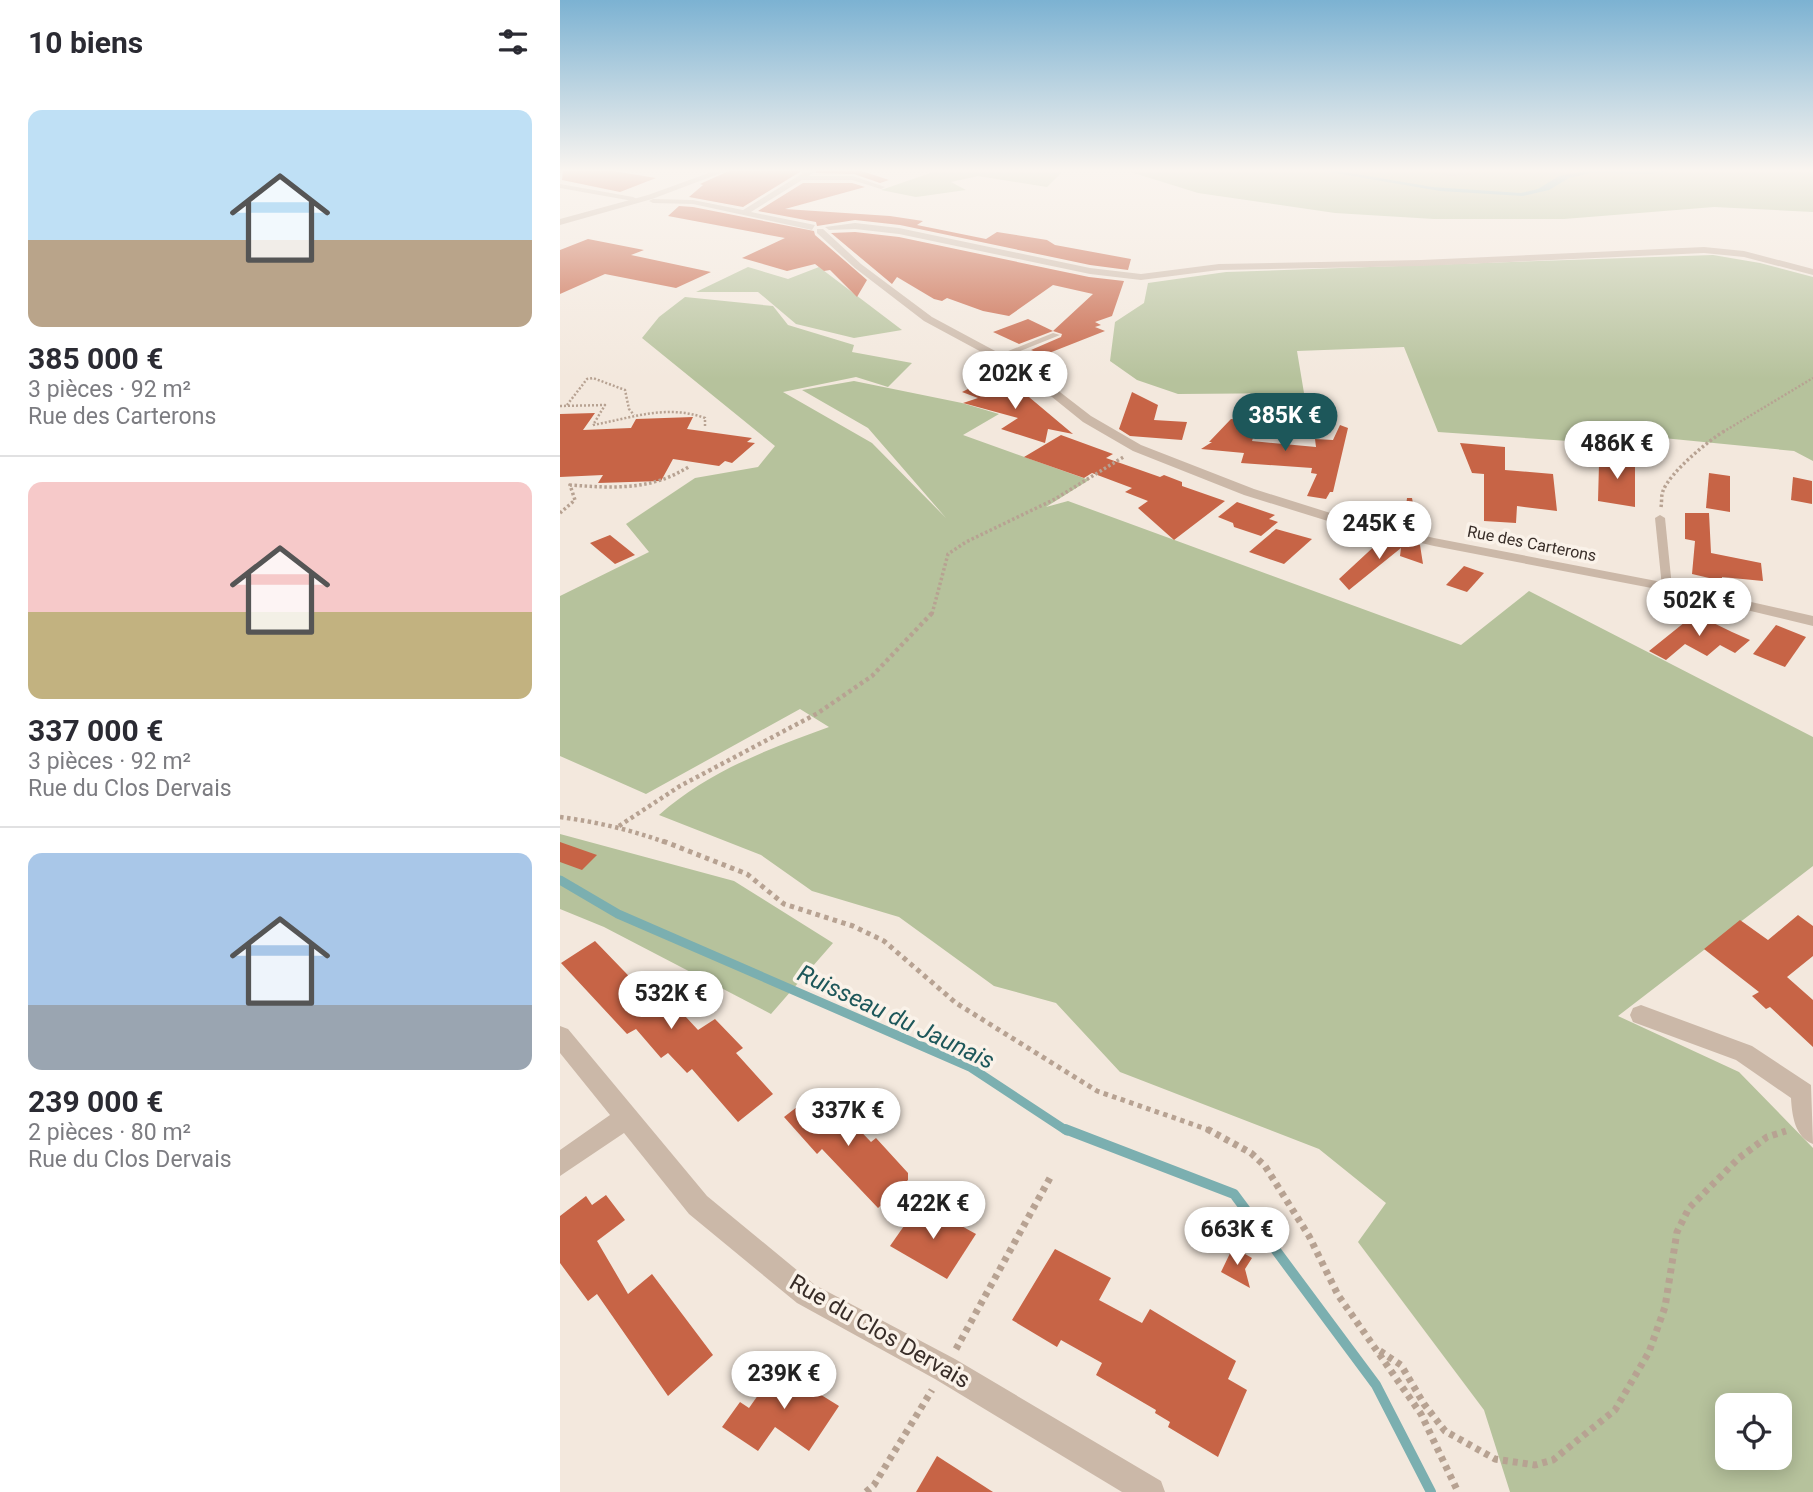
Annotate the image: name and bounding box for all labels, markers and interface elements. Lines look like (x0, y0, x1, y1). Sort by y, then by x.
icon: filters (494, 23, 532, 61)
text: 10 biens (28, 25, 143, 60)
icon: home (217, 155, 343, 281)
text: 385 000 € (28, 341, 163, 376)
pin: 202K € (958, 352, 1072, 411)
text: 202K € (978, 360, 1052, 387)
text: 3 pièces · 92 m² (28, 376, 191, 403)
pin: 385K € (1228, 393, 1342, 453)
text: 385K € (1248, 402, 1322, 429)
text: Rue des Carterons (28, 403, 216, 430)
pin: 486K € (1560, 421, 1674, 481)
text: 486K € (1580, 430, 1654, 457)
pin: 245K € (1322, 502, 1436, 561)
text: 245K € (1342, 510, 1416, 537)
street label: Rue des Carterons (1466, 522, 1598, 565)
icon: home (217, 527, 343, 653)
pin: 502K € (1642, 578, 1756, 638)
text: 502K € (1662, 587, 1736, 614)
text: 337 000 € (28, 713, 163, 748)
text: 3 pièces · 92 m² (28, 748, 191, 775)
text: Rue du Clos Dervais (28, 775, 232, 802)
icon: home (217, 898, 343, 1024)
water label: Ruisseau du Jaunais (793, 959, 999, 1075)
pin: 532K € (614, 972, 728, 1031)
text: 532K € (634, 980, 708, 1007)
text: 239 000 € (28, 1084, 163, 1119)
pin: 337K € (791, 1088, 905, 1148)
text: 337K € (811, 1097, 885, 1124)
text: 2 pièces · 80 m² (28, 1119, 191, 1146)
text: Rue du Clos Dervais (28, 1146, 232, 1173)
pin: 422K € (876, 1182, 990, 1241)
text: 422K € (896, 1190, 970, 1217)
pin: 663K € (1180, 1208, 1294, 1267)
text: 663K € (1200, 1216, 1274, 1243)
street label: Rue du Clos Dervais (785, 1269, 975, 1394)
pin: 239K € (727, 1352, 841, 1411)
text: 239K € (747, 1360, 821, 1387)
map controls (1715, 1393, 1792, 1470)
button: locate (1715, 1393, 1792, 1470)

